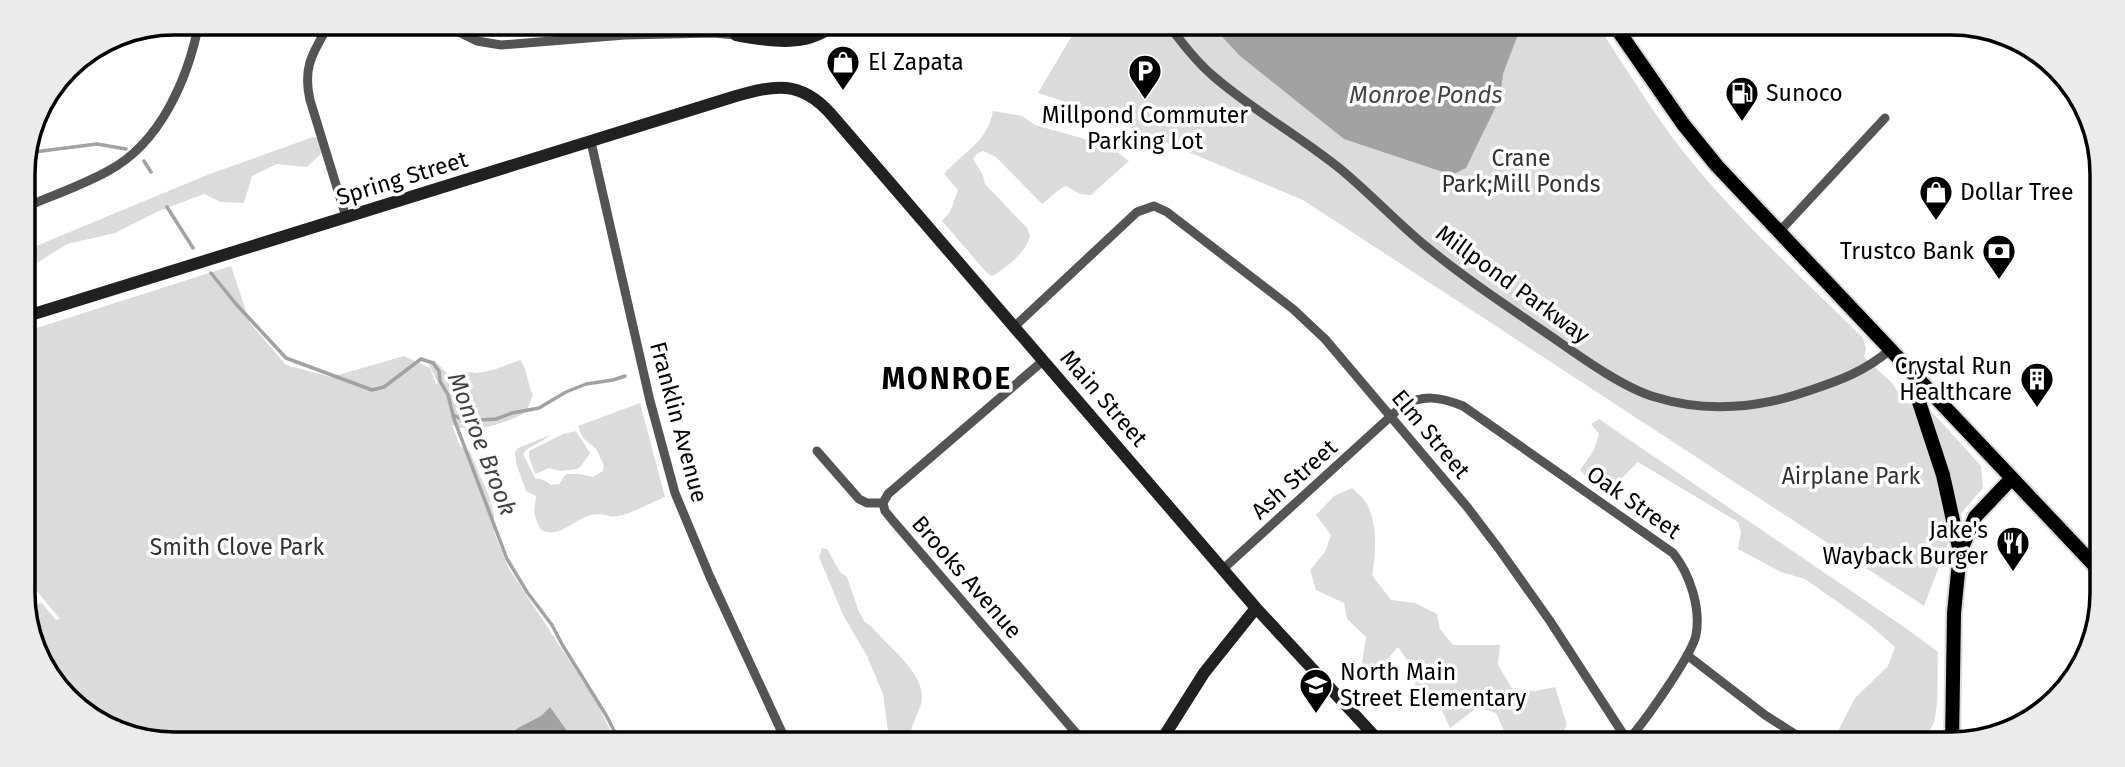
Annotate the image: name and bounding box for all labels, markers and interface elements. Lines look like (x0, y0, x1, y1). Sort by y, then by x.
shop icon: El Zapata (824, 43, 862, 92)
place label: El Zapata (868, 48, 964, 76)
parking icon: Millpond Commuter Parking Lot (1126, 52, 1164, 101)
fuel station icon: Sunoco (1723, 74, 1761, 123)
place label: Sunoco (1766, 79, 1843, 107)
water label: Monroe Ponds (1349, 81, 1503, 109)
place label: Millpond Commuter Parking Lot (1042, 101, 1248, 155)
park label: Crane Park;Mill Ponds (1442, 144, 1600, 198)
street label: Spring Street (333, 145, 472, 211)
shop icon: Dollar Tree (1917, 173, 1955, 222)
place label: Dollar Tree (1960, 178, 2074, 206)
street label: Millpond Parkway (1431, 219, 1596, 350)
bank icon: Trustco Bank (1980, 232, 2018, 281)
place label: Trustco Bank (1840, 237, 1974, 265)
street label: Franklin Avenue (644, 338, 714, 506)
street label: Main Street (1054, 344, 1154, 453)
place label: Crystal Run Healthcare (1895, 352, 2012, 406)
building icon: Crystal Run Healthcare (2018, 360, 2056, 409)
district label: MONROE (882, 361, 1012, 397)
water label: Monroe Brook (442, 369, 522, 519)
street label: Elm Street (1386, 384, 1477, 485)
street label: Ash Street (1245, 433, 1343, 525)
street label: Oak Street (1582, 459, 1687, 545)
park label: Airplane Park (1782, 462, 1921, 490)
street label: Brooks Avenue (906, 510, 1028, 644)
place label: Jake's Wayback Burger (1822, 516, 1988, 570)
restaurant icon: Jake's Wayback Burger (1994, 524, 2032, 573)
park label: Smith Clove Park (150, 533, 324, 561)
place label: North Main Street Elementary (1340, 658, 1527, 712)
school or university icon: North Main Street Elementary (1297, 666, 1335, 715)

